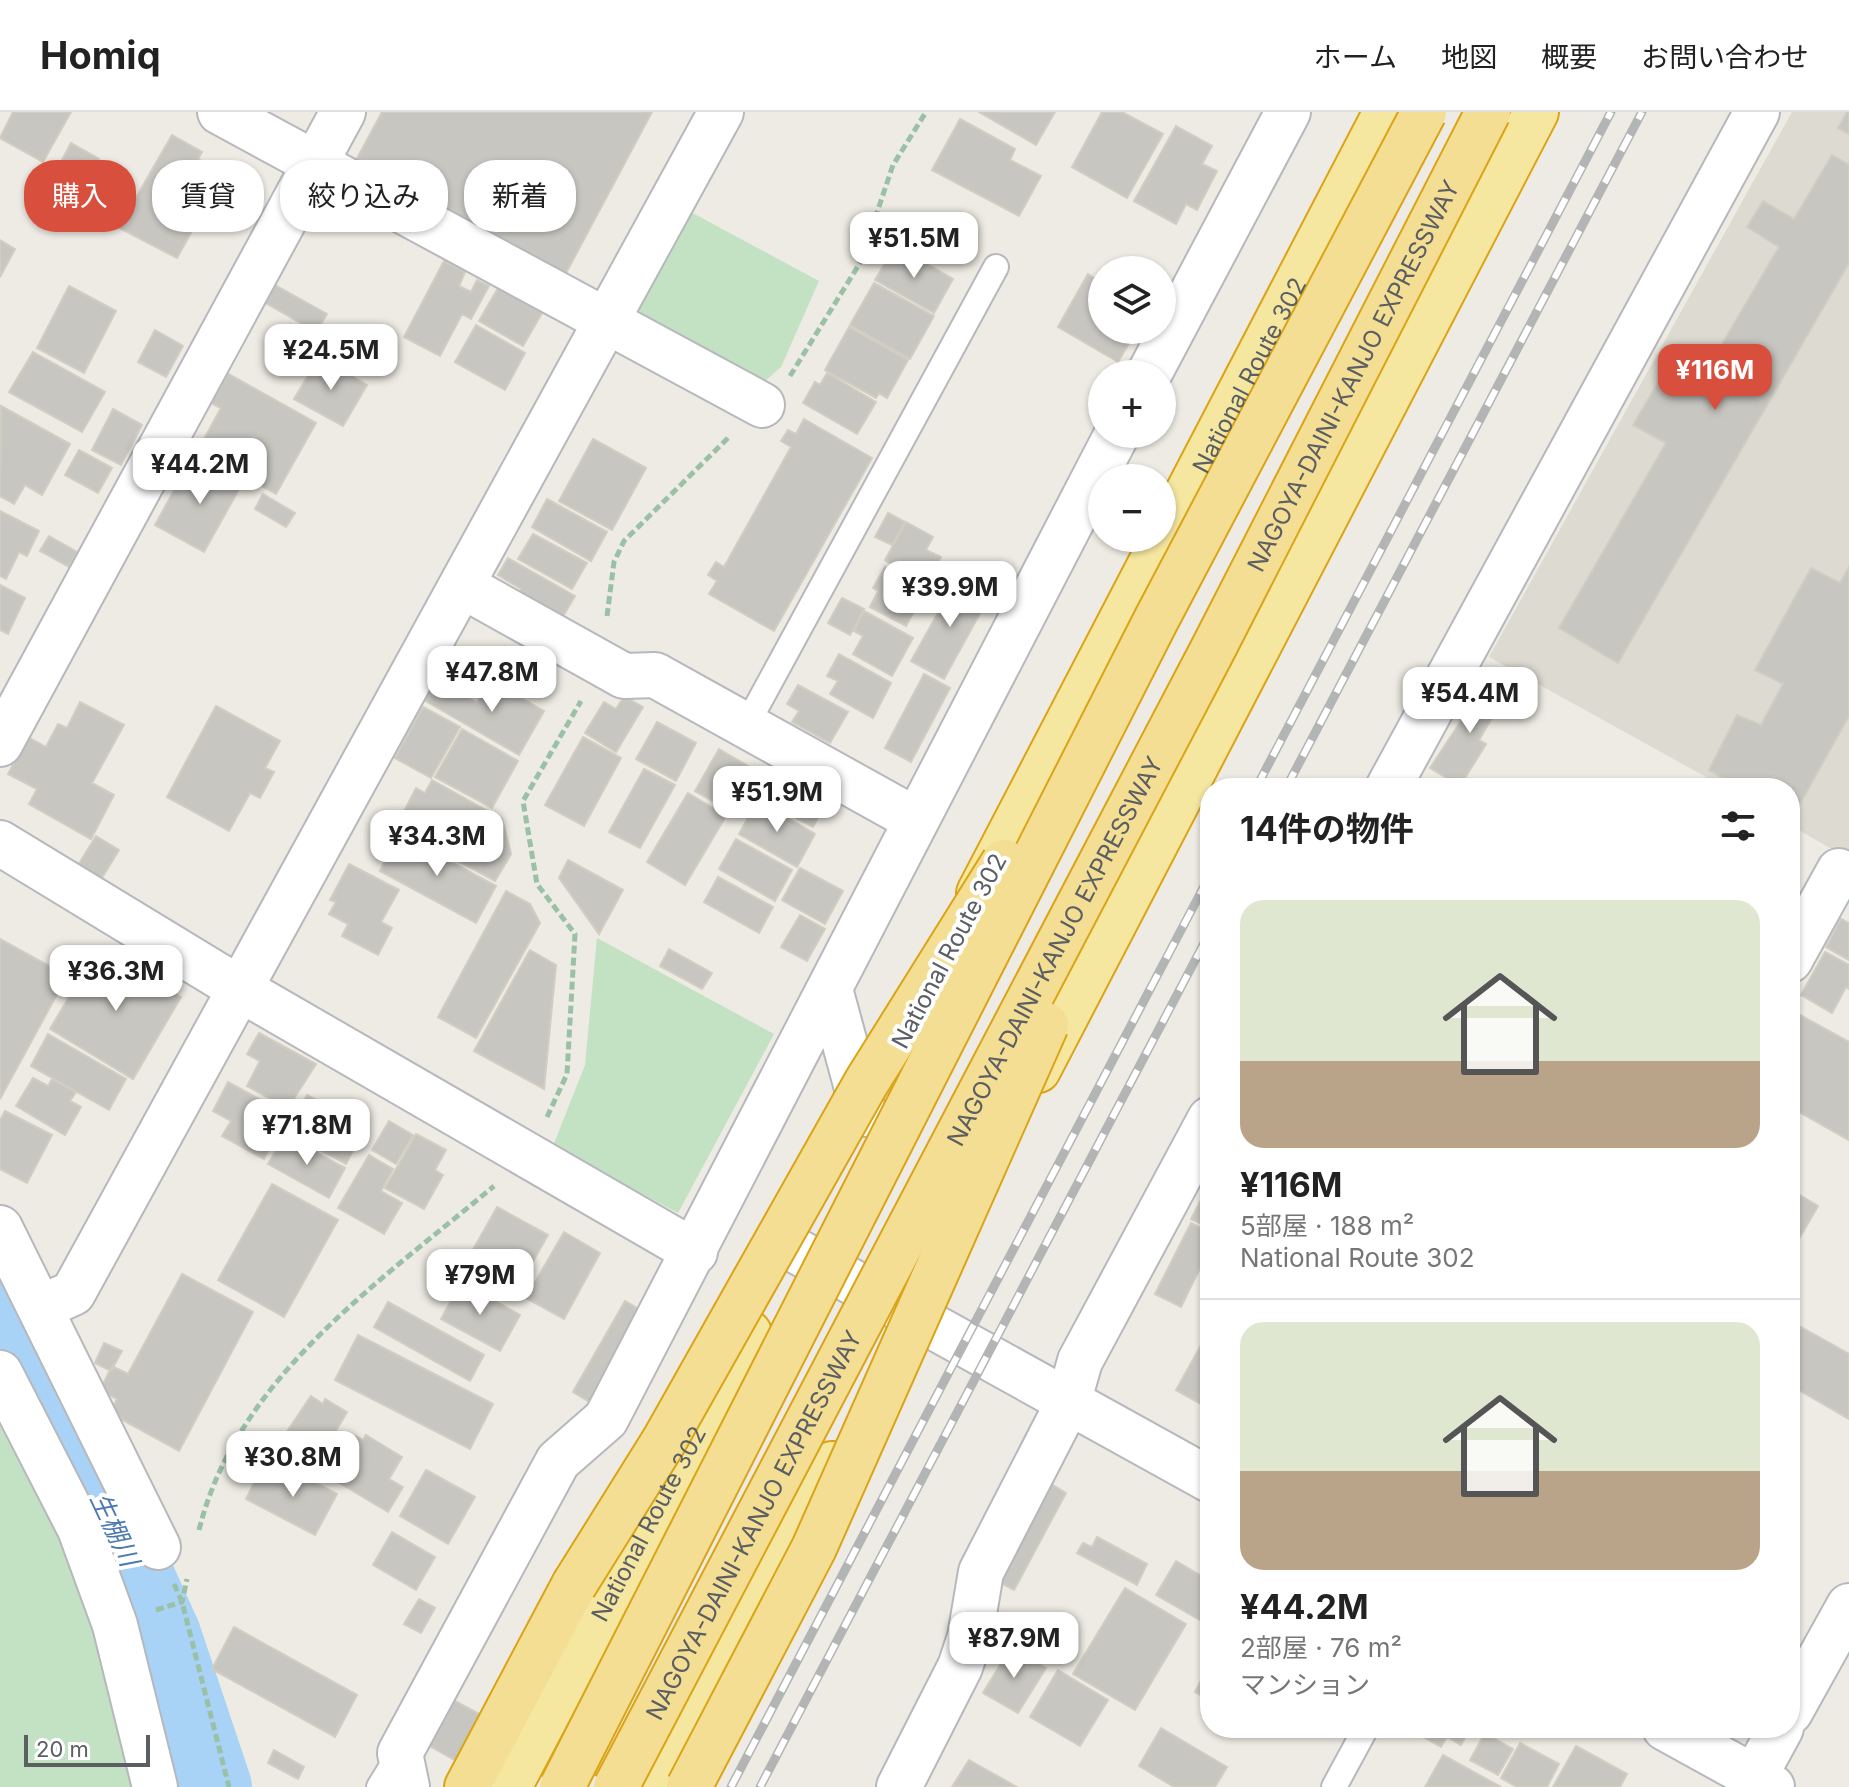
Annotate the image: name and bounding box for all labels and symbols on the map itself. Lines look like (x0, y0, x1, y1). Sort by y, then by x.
street label: NAGOYA-DAINI-KANJO EXPRESSWAY (1241, 175, 1465, 576)
pin: ¥51.5M (849, 212, 979, 280)
street label: National Route 302 (1186, 272, 1312, 478)
pin: ¥24.5M (266, 324, 396, 392)
pin: ¥116M (1659, 344, 1771, 412)
pin: ¥44.2M (135, 438, 265, 506)
pin: ¥39.9M (885, 561, 1015, 629)
pin: ¥47.8M (427, 646, 557, 714)
pin: ¥54.4M (1405, 667, 1535, 735)
street label: NAGOYA-DAINI-KANJO EXPRESSWAY (941, 751, 1169, 1151)
pin: ¥51.9M (712, 766, 842, 834)
pin: ¥34.3M (372, 810, 502, 878)
street label: National Route 302 (885, 849, 1013, 1053)
pin: ¥36.3M (51, 945, 181, 1013)
pin: ¥71.8M (242, 1099, 372, 1167)
pin: ¥79M (433, 1249, 527, 1317)
street label: NAGOYA-DAINI-KANJO EXPRESSWAY (639, 1325, 868, 1724)
street label: National Route 302 (585, 1421, 712, 1626)
pin: ¥30.8M (228, 1431, 358, 1499)
water label: 生棚川 (84, 1487, 147, 1574)
pin: ¥87.9M (949, 1612, 1079, 1680)
scale bar (24, 1731, 150, 1767)

